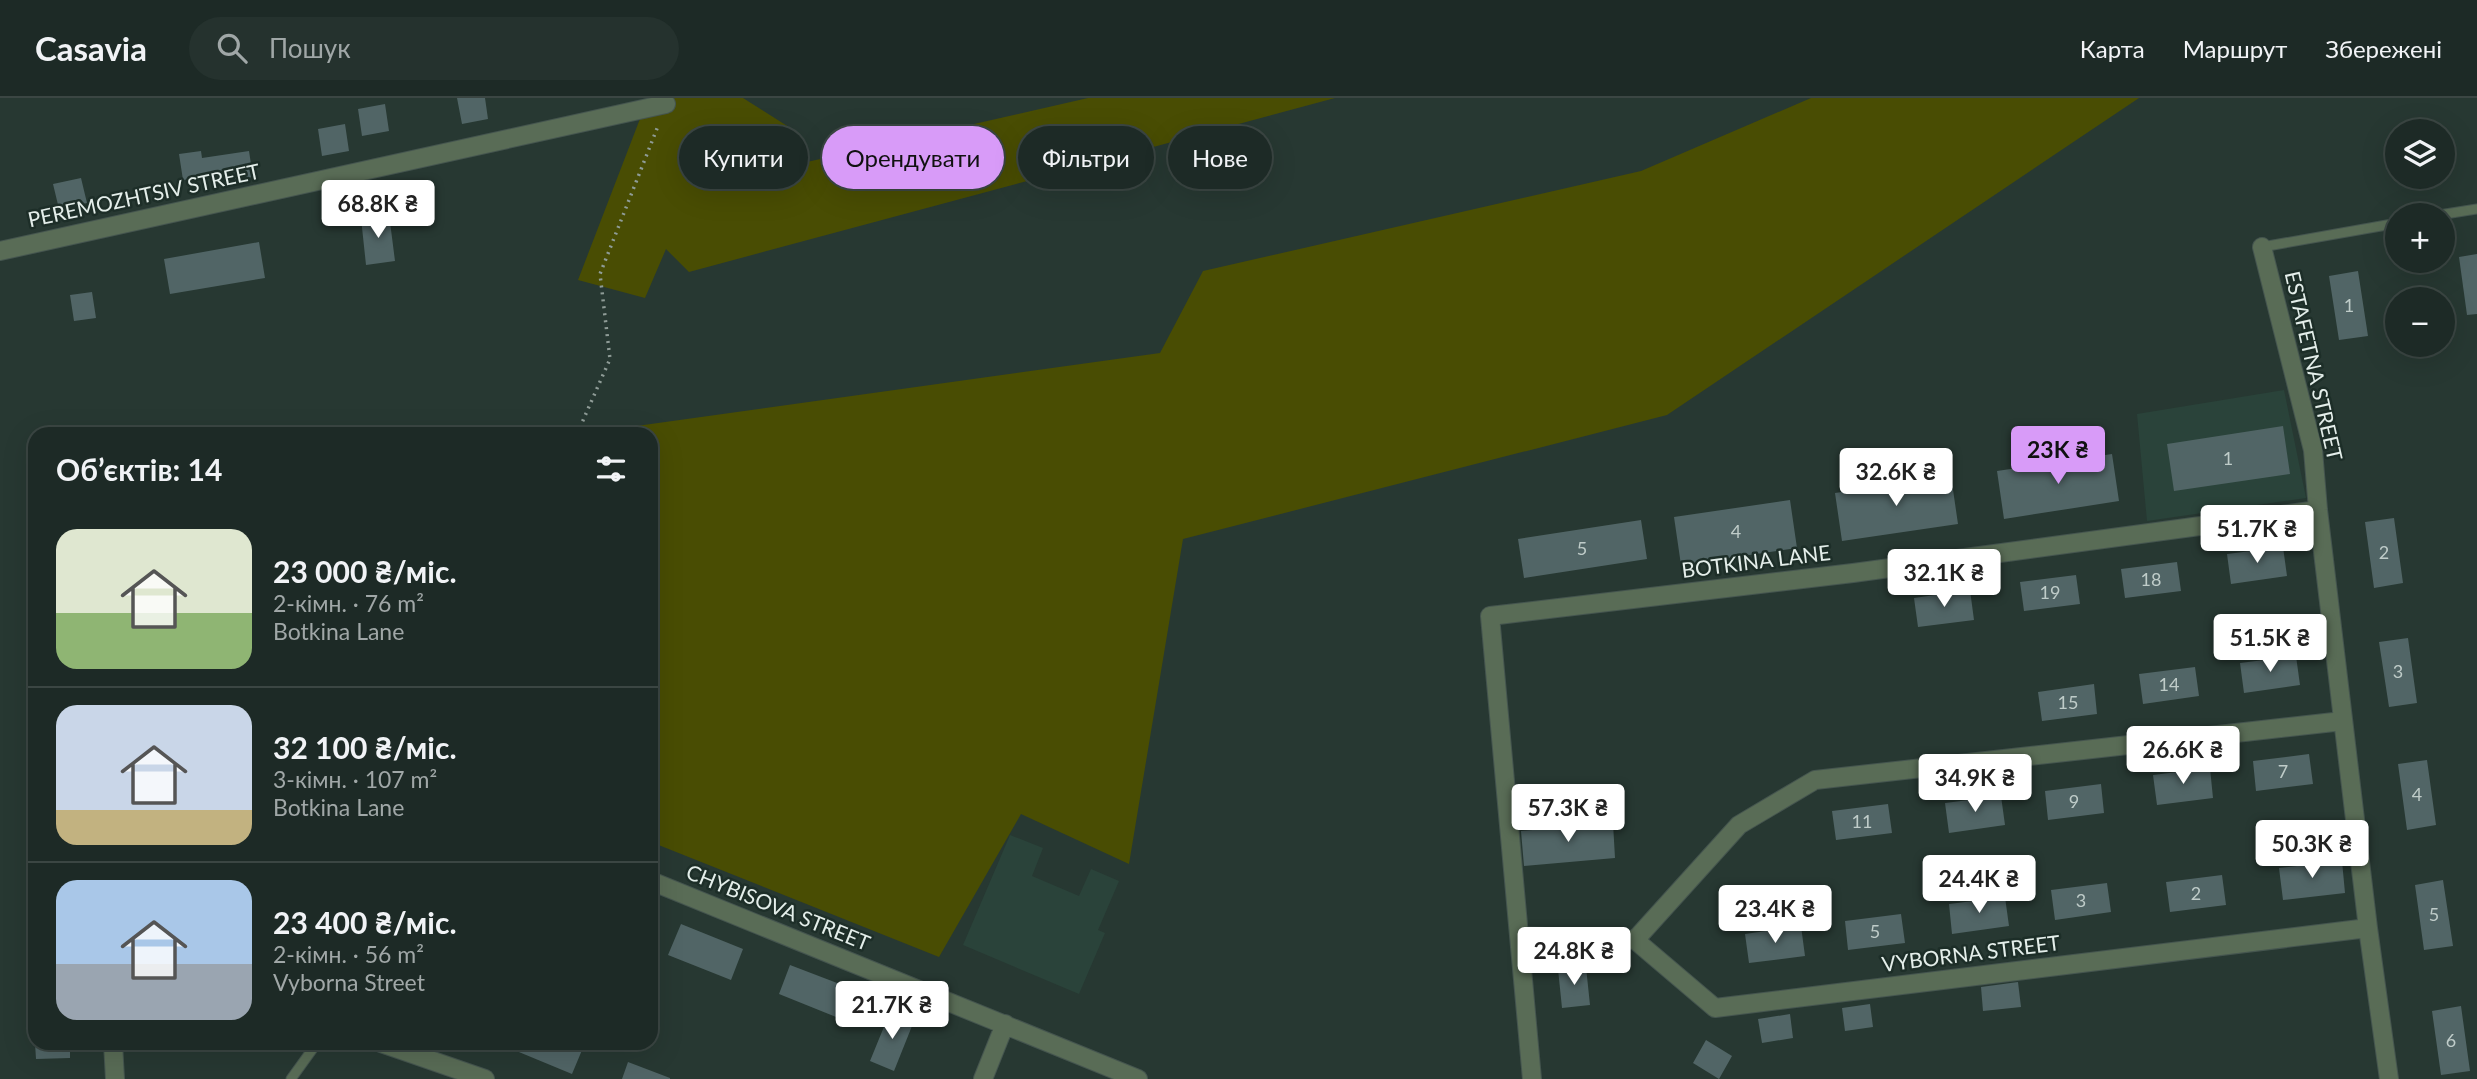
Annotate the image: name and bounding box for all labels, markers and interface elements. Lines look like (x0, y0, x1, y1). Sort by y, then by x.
search box (189, 17, 679, 80)
text: Casavia (35, 28, 147, 68)
icon: search (213, 29, 251, 67)
text: Пошук (269, 32, 351, 64)
text: Карта (2080, 34, 2145, 63)
text: Маршрут (2183, 34, 2287, 63)
text: Збережені (2325, 34, 2442, 63)
map controls (2385, 119, 2455, 357)
button: layers (2385, 119, 2455, 189)
chip: Купити (679, 126, 808, 189)
chip: Орендувати (822, 126, 1004, 189)
chip: Фільтри (1018, 126, 1154, 189)
chip: Нове (1168, 126, 1272, 189)
street label: PEREMOZHTSIV STREET (25, 158, 263, 231)
pin: 68.8K ₴ (313, 180, 443, 240)
text: 68.8K ₴ (338, 189, 418, 217)
button: + (2385, 203, 2455, 273)
street label: ESTAFETNA STREET (2281, 269, 2349, 463)
button: − (2385, 287, 2455, 357)
house number: 1 (2344, 294, 2354, 316)
pin: 23K ₴ (2009, 426, 2107, 486)
text: 23K ₴ (2027, 435, 2089, 463)
house number: 1 (2223, 447, 2233, 469)
pin: 32.6K ₴ (1831, 448, 1961, 508)
icon: filters (592, 450, 630, 488)
text: Об’єктів: 14 (56, 451, 222, 487)
text: 32.6K ₴ (1856, 457, 1936, 485)
pin: 51.7K ₴ (2192, 505, 2322, 565)
text: 51.7K ₴ (2217, 514, 2297, 542)
house number: 4 (1731, 520, 1741, 542)
house number: 5 (1577, 537, 1587, 559)
street label: BOTKINA LANE (1680, 539, 1832, 582)
house number: 2 (2379, 541, 2389, 563)
pin: 32.1K ₴ (1879, 550, 2009, 609)
text: 23 000 ₴/міс. (273, 553, 457, 589)
icon: home (112, 557, 196, 641)
text: 32.1K ₴ (1904, 558, 1984, 586)
house number: 18 (2141, 568, 2161, 590)
house number: 19 (2040, 581, 2060, 603)
text: 2-кімн. · 76 m² (273, 589, 424, 617)
pin: 51.5K ₴ (2205, 614, 2335, 674)
text: Botkina Lane (273, 617, 404, 645)
text: 51.5K ₴ (2230, 623, 2310, 651)
house number: 3 (2393, 660, 2403, 682)
house number: 14 (2159, 673, 2179, 695)
house number: 15 (2058, 691, 2078, 713)
pin: 26.6K ₴ (2118, 726, 2248, 786)
text: 32 100 ₴/міс. (273, 729, 457, 765)
icon: home (112, 733, 196, 817)
text: 26.6K ₴ (2143, 735, 2223, 763)
pin: 34.9K ₴ (1910, 754, 2040, 814)
house number: 7 (2278, 760, 2288, 782)
text: 34.9K ₴ (1935, 763, 2015, 791)
text: 3-кімн. · 107 m² (273, 765, 437, 793)
house number: 4 (2412, 783, 2422, 805)
pin: 57.3K ₴ (1503, 784, 1633, 844)
house number: 9 (2069, 790, 2079, 812)
text: Botkina Lane (273, 793, 404, 821)
text: 57.3K ₴ (1528, 793, 1608, 821)
house number: 11 (1852, 810, 1872, 832)
pin: 50.3K ₴ (2247, 820, 2377, 880)
text: 50.3K ₴ (2272, 829, 2352, 857)
pin: 24.4K ₴ (1914, 856, 2044, 915)
street label: CHYBISOVA STREET (683, 858, 875, 955)
text: 24.4K ₴ (1939, 864, 2019, 892)
house number: 2 (2191, 882, 2201, 904)
pin: 23.4K ₴ (1710, 886, 1840, 945)
house number: 3 (2076, 889, 2086, 911)
text: 23.4K ₴ (1735, 894, 1815, 922)
house number: 5 (2429, 903, 2439, 925)
text: 23 400 ₴/міс. (273, 904, 457, 940)
icon: home (112, 908, 196, 992)
house number: 5 (1870, 920, 1880, 942)
pin: 24.8K ₴ (1509, 928, 1639, 987)
street label: VYBORNA STREET (1880, 929, 2062, 976)
text: 24.8K ₴ (1534, 936, 1614, 964)
text: 2-кімн. · 56 m² (273, 940, 424, 968)
text: Vyborna Street (273, 968, 425, 996)
pin: 21.7K ₴ (827, 982, 957, 1041)
text: 21.7K ₴ (852, 990, 932, 1018)
house number: 6 (2446, 1029, 2456, 1051)

